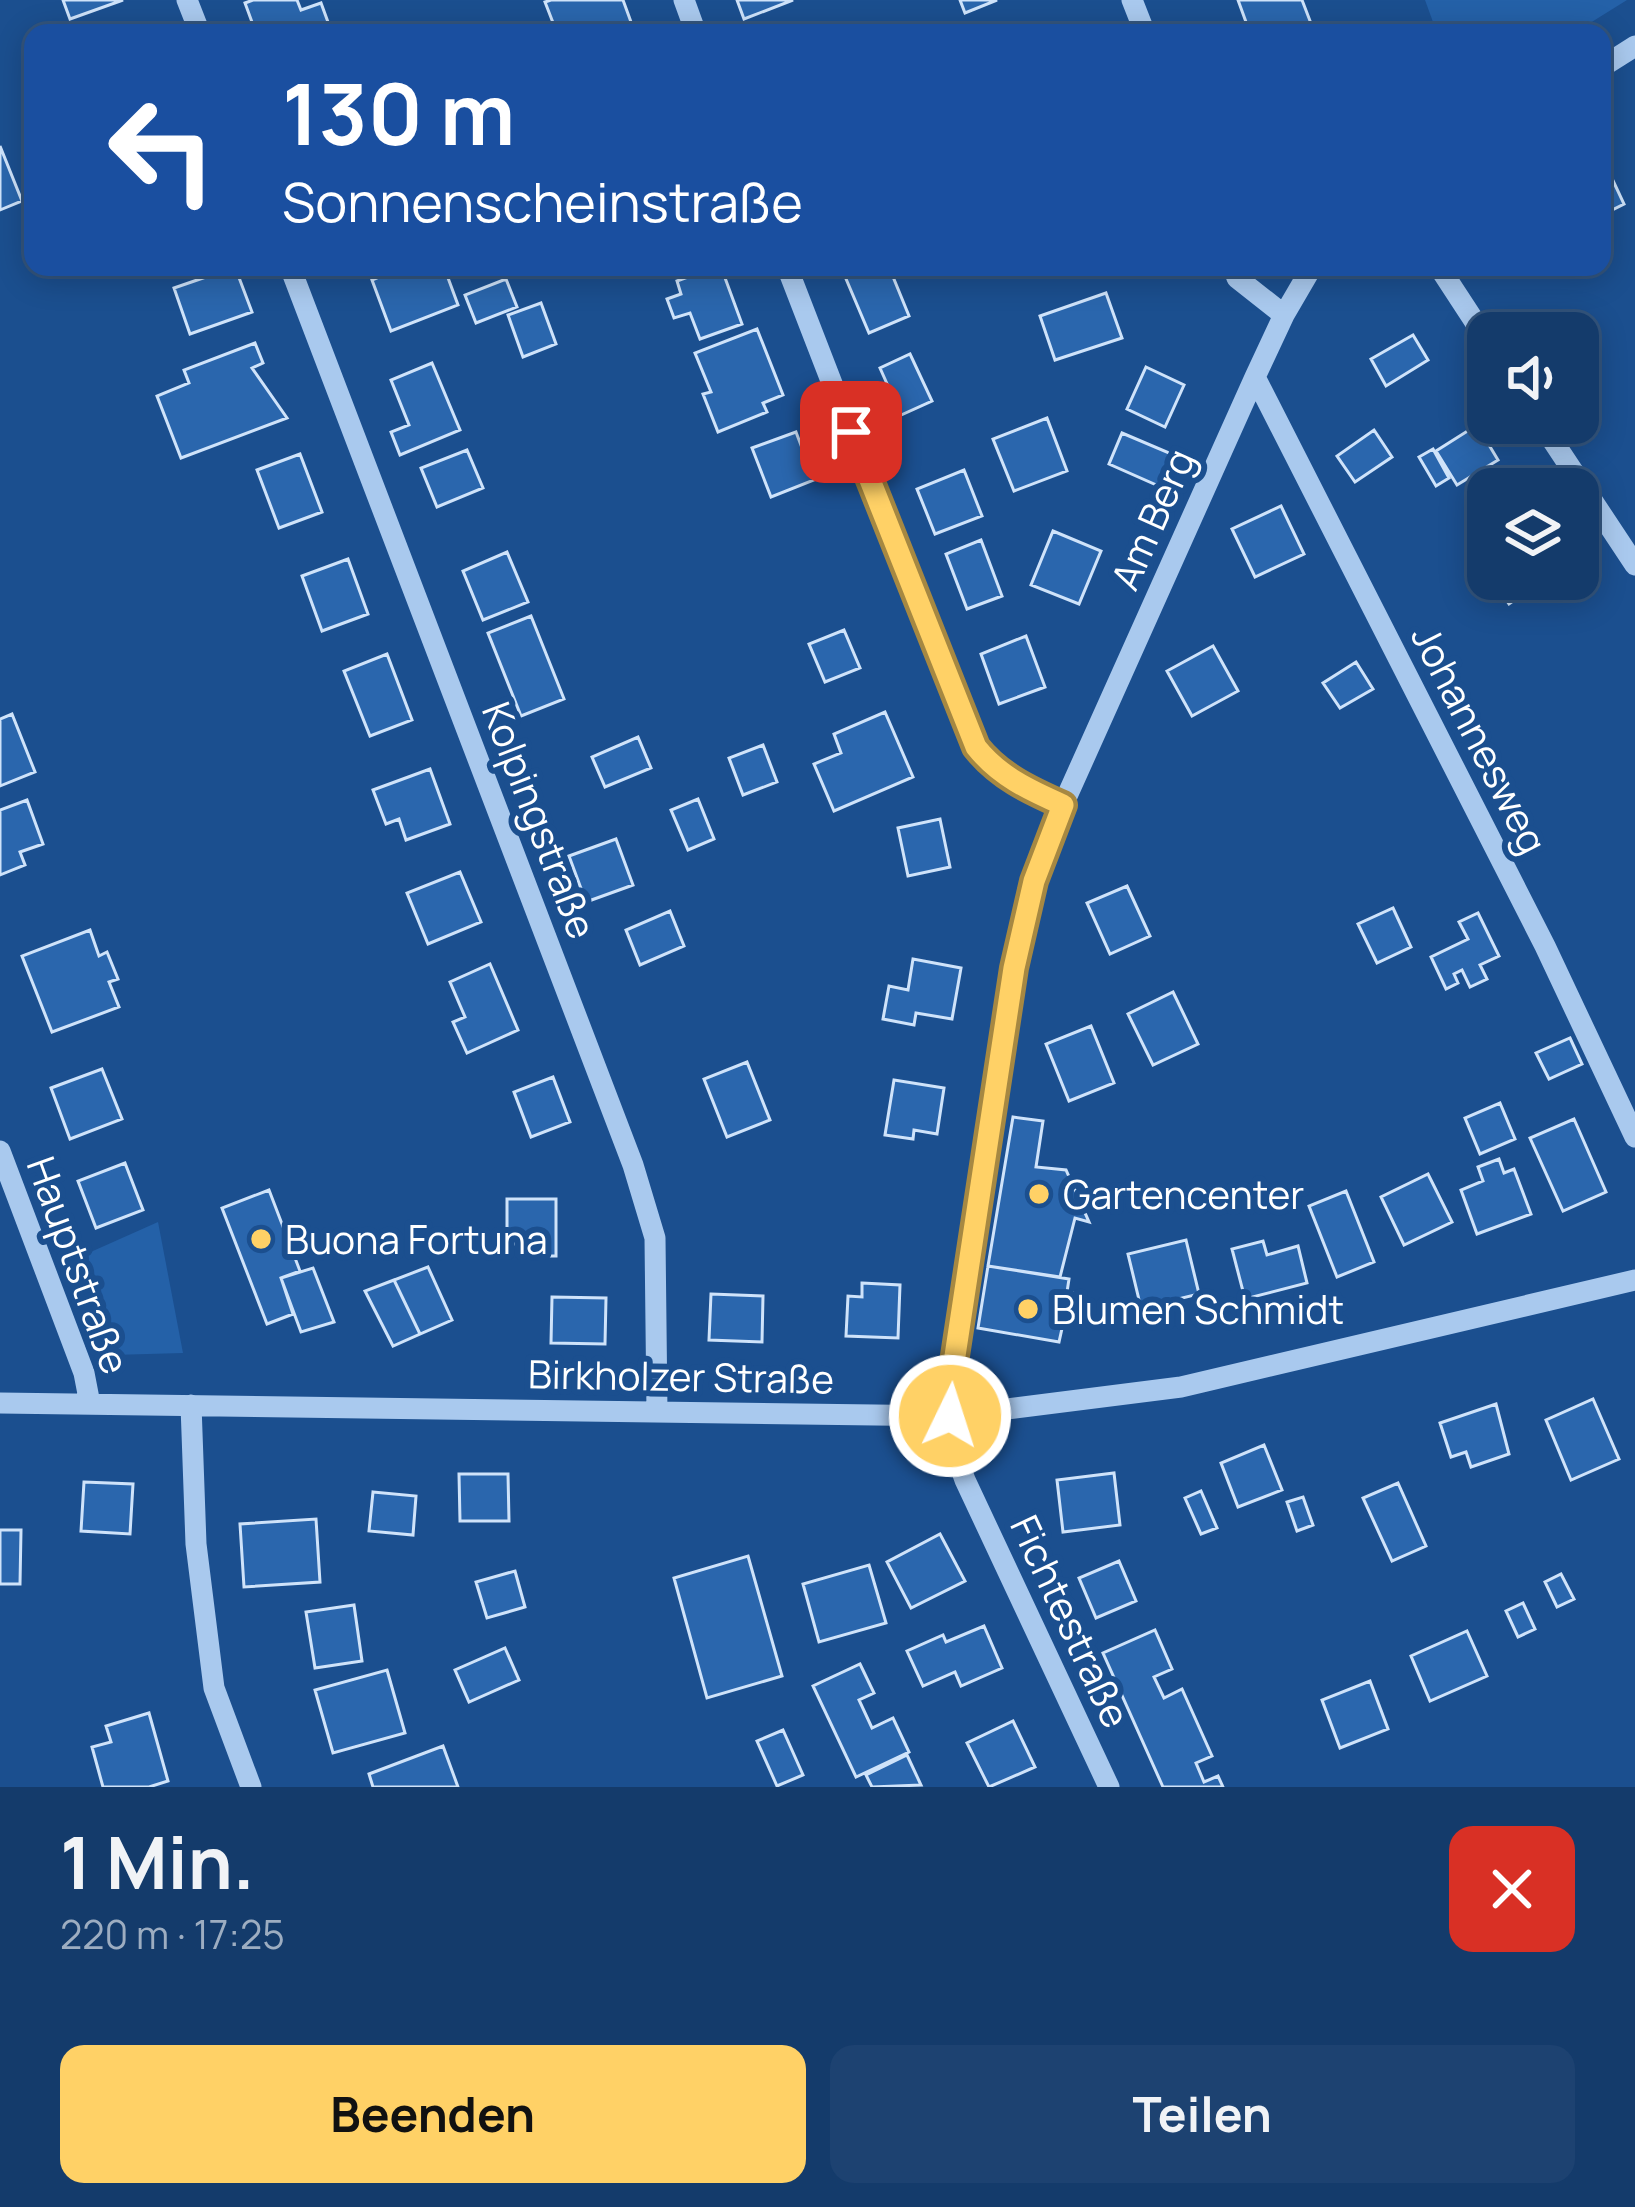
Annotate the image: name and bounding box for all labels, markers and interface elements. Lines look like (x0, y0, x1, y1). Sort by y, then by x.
text: 130 m (282, 55, 515, 170)
icon: left (84, 72, 240, 228)
text: Sonnenscheinstraße (282, 164, 803, 238)
map controls (1467, 312, 1599, 600)
button: sound (1467, 312, 1599, 444)
pin (800, 381, 902, 483)
icon: arrive (818, 399, 884, 465)
street label: Am Berg (1097, 440, 1207, 598)
button: layers (1467, 468, 1599, 600)
street label: Johannesweg (1399, 615, 1561, 863)
street label: Kolpingstraße (470, 694, 610, 946)
street label: Hauptstraße (15, 1149, 143, 1381)
place label: Gartencenter (1063, 1167, 1304, 1221)
marker: Gartencenter (1026, 1181, 1052, 1207)
place label: Buona Fortuna (285, 1212, 548, 1266)
marker: Buona Fortuna (248, 1226, 274, 1252)
place label: Blumen Schmidt (1052, 1282, 1344, 1336)
marker: Blumen Schmidt (1015, 1296, 1041, 1322)
street label: Birkholzer Straße (527, 1346, 835, 1406)
position arrow (887, 1353, 1013, 1479)
street label: Fichtestraße (998, 1506, 1144, 1736)
text: 1 Min. (60, 1812, 255, 1911)
button: close (1449, 1826, 1575, 1952)
text: 220 m · 17:25 (60, 1907, 285, 1961)
button: Beenden (60, 2045, 806, 2183)
button: Teilen (830, 2045, 1575, 2183)

